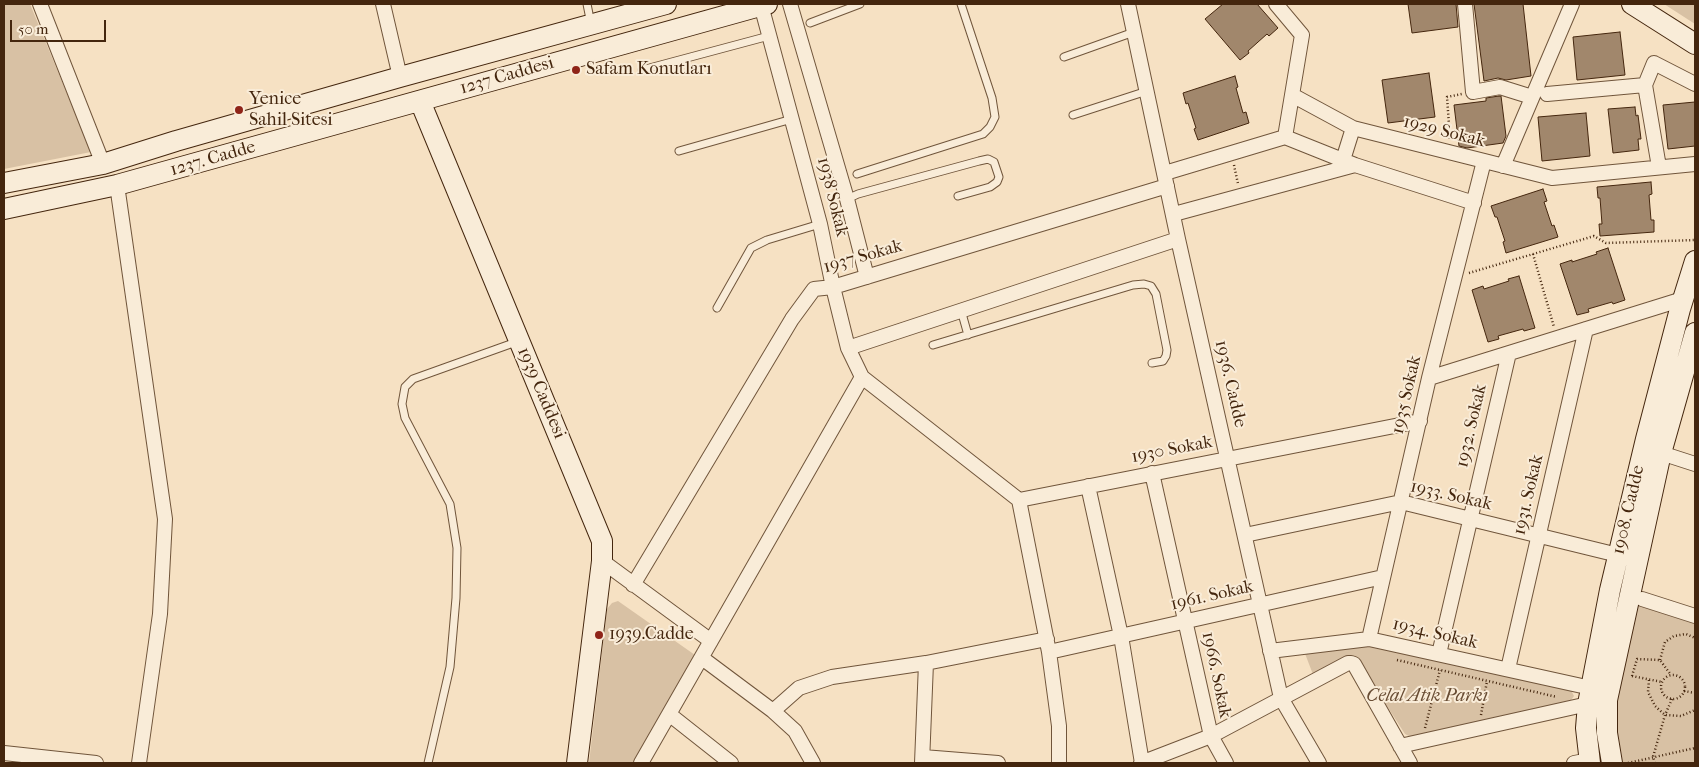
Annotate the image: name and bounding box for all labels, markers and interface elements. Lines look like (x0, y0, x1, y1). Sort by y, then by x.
scale bar (12, 10, 109, 42)
text: 50 m (18, 20, 48, 38)
street label: 1237 Caddesi (458, 52, 556, 100)
place label: Safam Konutları (586, 59, 712, 81)
marker: Safam Konutları (570, 64, 582, 76)
place label: Yenice Sahil Sitesi (249, 89, 333, 132)
marker: Yenice Sahil Sitesi (233, 104, 245, 116)
street label: 1929 Sokak (1401, 111, 1487, 153)
street label: 1237. Cadde (168, 137, 258, 181)
street label: 1938 Sokak (812, 155, 852, 239)
street label: 1937 Sokak (821, 235, 905, 279)
street label: 1936. Cadde (1209, 338, 1251, 430)
street label: 1939 Caddesi (512, 344, 570, 442)
street label: 1935 Sokak (1387, 354, 1427, 436)
street label: 1932. Sokak (1452, 382, 1492, 470)
street label: 1930 Sokak (1130, 432, 1214, 468)
street label: 1931. Sokak (1509, 453, 1549, 537)
street label: 1908. Cadde (1608, 463, 1650, 557)
street label: 1933. Sokak (1408, 476, 1494, 516)
street label: 1961. Sokak (1168, 576, 1256, 616)
street label: 1934. Sokak (1390, 614, 1480, 654)
place label: 1939.Cadde (609, 624, 694, 646)
marker: 1939.Cadde (593, 629, 605, 641)
street label: 1966. Sokak (1196, 630, 1236, 720)
park label: Celal Atik Parkı (1366, 686, 1488, 708)

